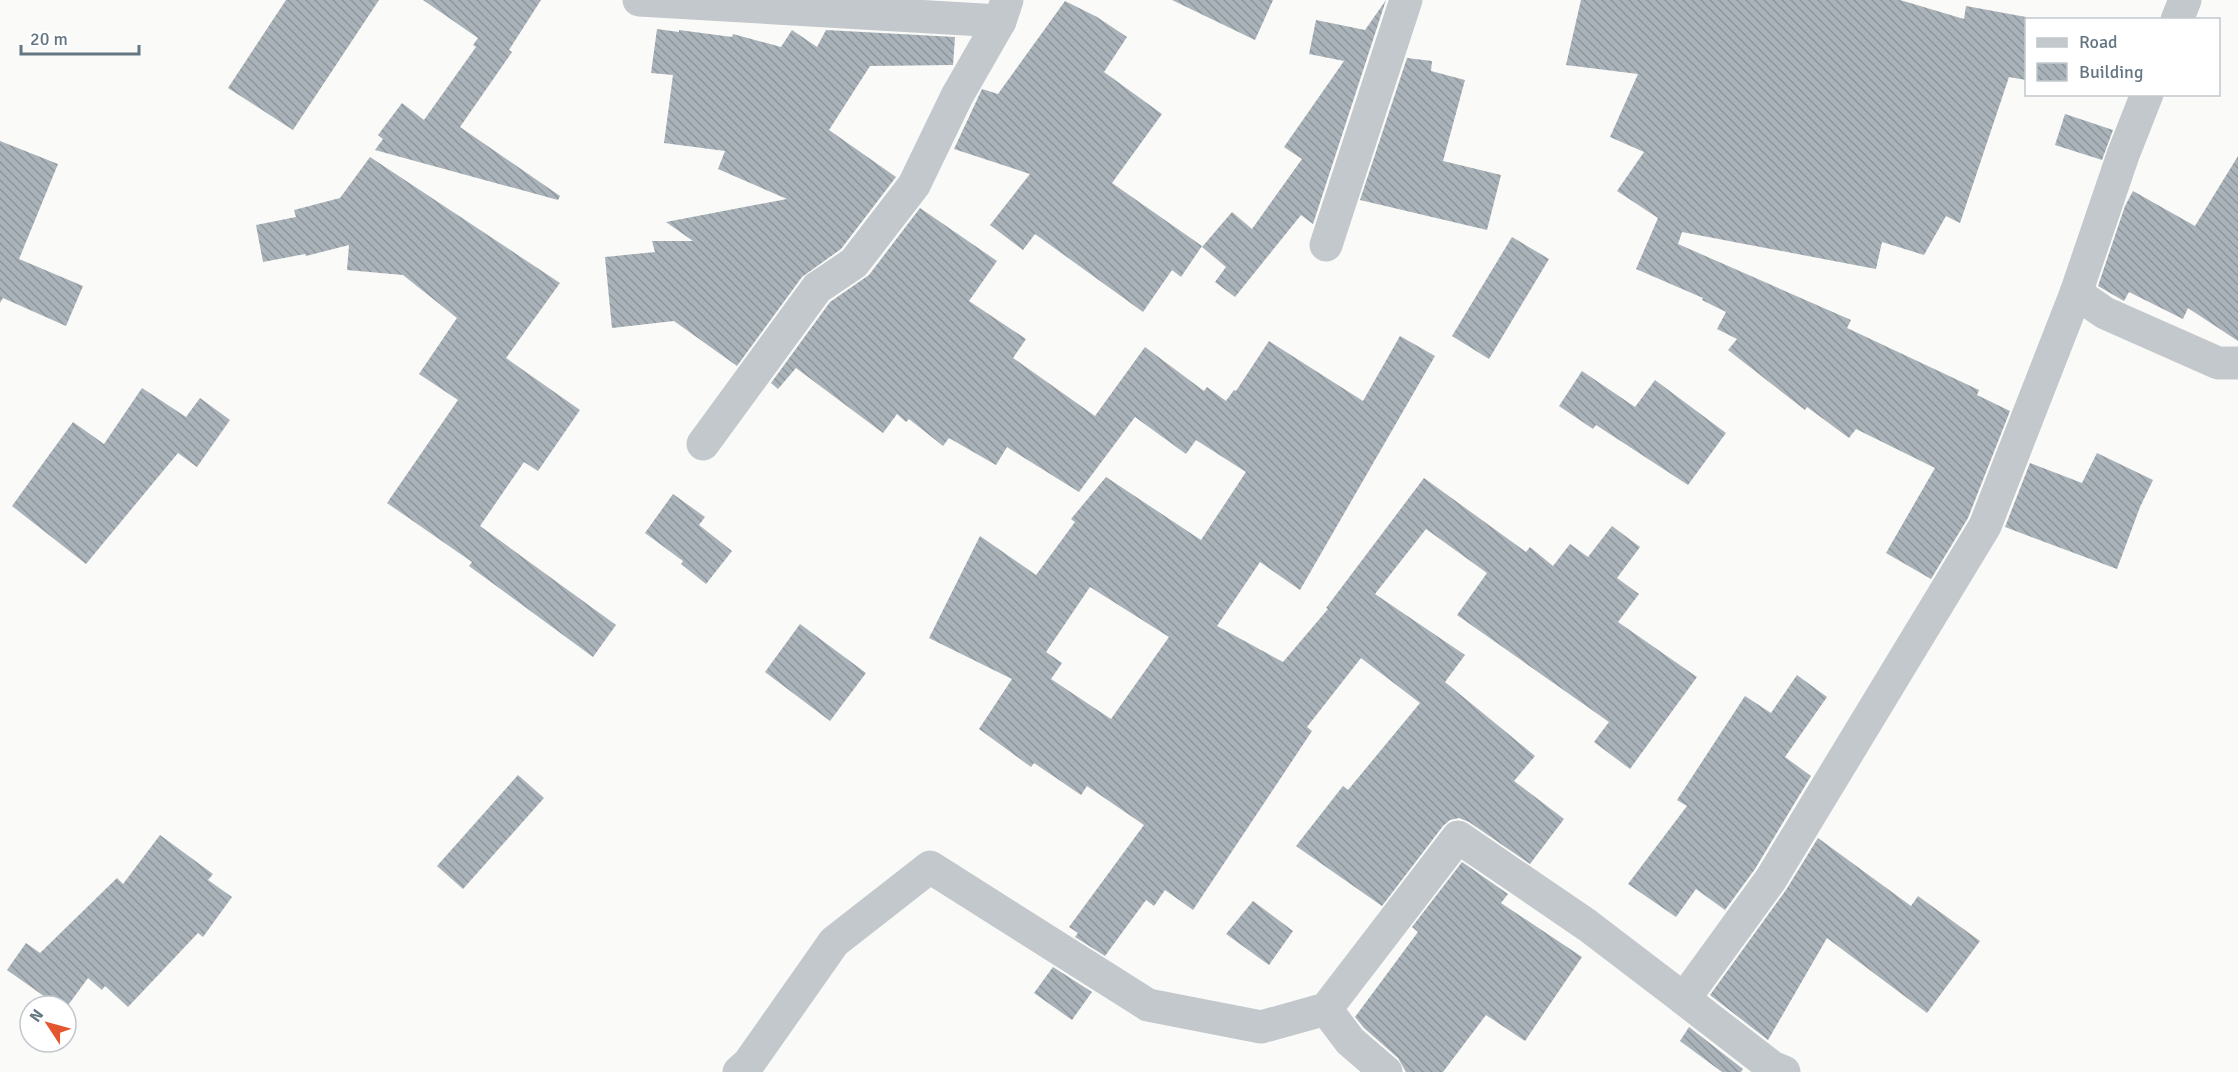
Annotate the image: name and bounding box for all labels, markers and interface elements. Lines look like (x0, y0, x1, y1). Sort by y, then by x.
scale bar (21, 18, 140, 56)
legend (2025, 18, 2220, 96)
text: 20 m (30, 28, 68, 50)
text: Road (2079, 31, 2118, 53)
text: Building (2079, 61, 2143, 83)
north arrow (18, 994, 78, 1054)
text: N (25, 1005, 48, 1026)

